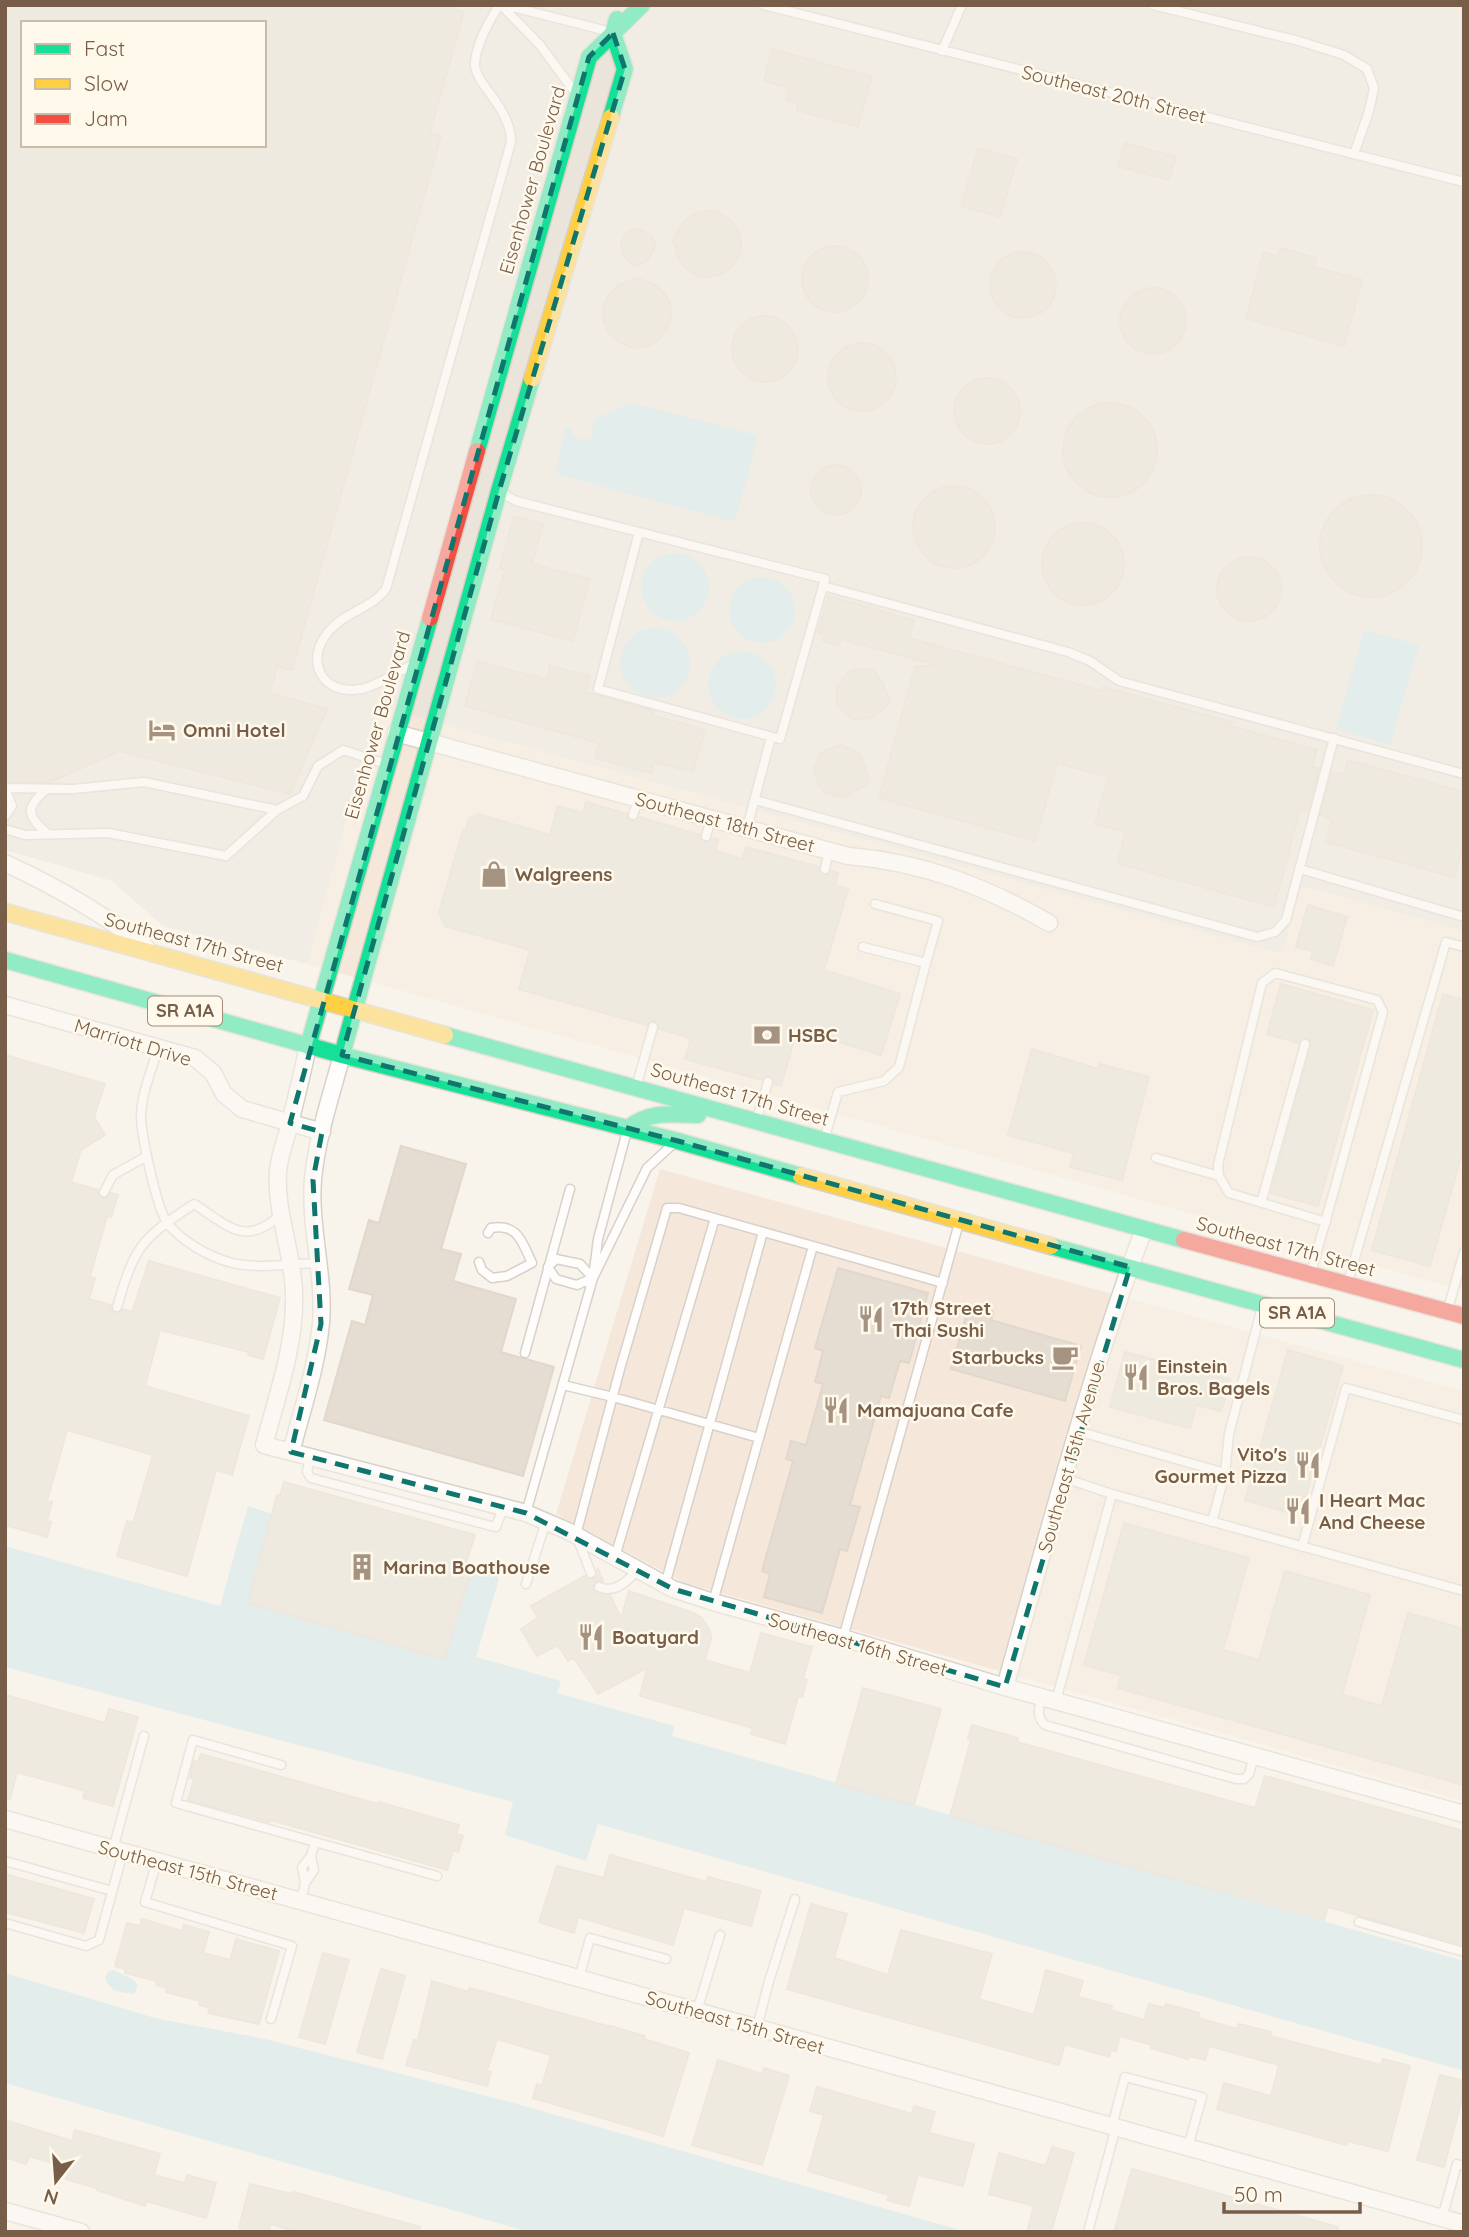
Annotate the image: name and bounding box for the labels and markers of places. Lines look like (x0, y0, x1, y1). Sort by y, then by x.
hotel icon: Omni Hotel (147, 715, 177, 745)
place label: Omni Hotel (183, 718, 286, 742)
shop icon: Walgreens (479, 859, 509, 889)
place label: Walgreens (515, 862, 612, 886)
bank icon: HSBC (752, 1020, 782, 1050)
place label: HSBC (788, 1023, 837, 1047)
place label: 17th Street Thai Sushi (892, 1296, 991, 1342)
restaurant icon: 17th Street Thai Sushi (856, 1304, 886, 1334)
cafe icon: Starbucks (1050, 1342, 1080, 1372)
place label: Starbucks (952, 1345, 1044, 1369)
place label: Einstein Bros. Bagels (1157, 1354, 1270, 1400)
restaurant icon: Einstein Bros. Bagels (1121, 1362, 1151, 1392)
restaurant icon: Mamajuana Cafe (821, 1395, 851, 1425)
place label: Mamajuana Cafe (857, 1398, 1014, 1422)
place label: Vito's Gourmet Pizza (1154, 1442, 1287, 1488)
restaurant icon: Vito's Gourmet Pizza (1293, 1450, 1323, 1480)
place label: I Heart Mac And Cheese (1319, 1488, 1426, 1534)
restaurant icon: I Heart Mac And Cheese (1283, 1496, 1313, 1526)
building icon: Marina Boathouse (347, 1552, 377, 1582)
place label: Marina Boathouse (383, 1555, 550, 1579)
restaurant icon: Boatyard (576, 1622, 606, 1652)
place label: Boatyard (612, 1625, 699, 1649)

